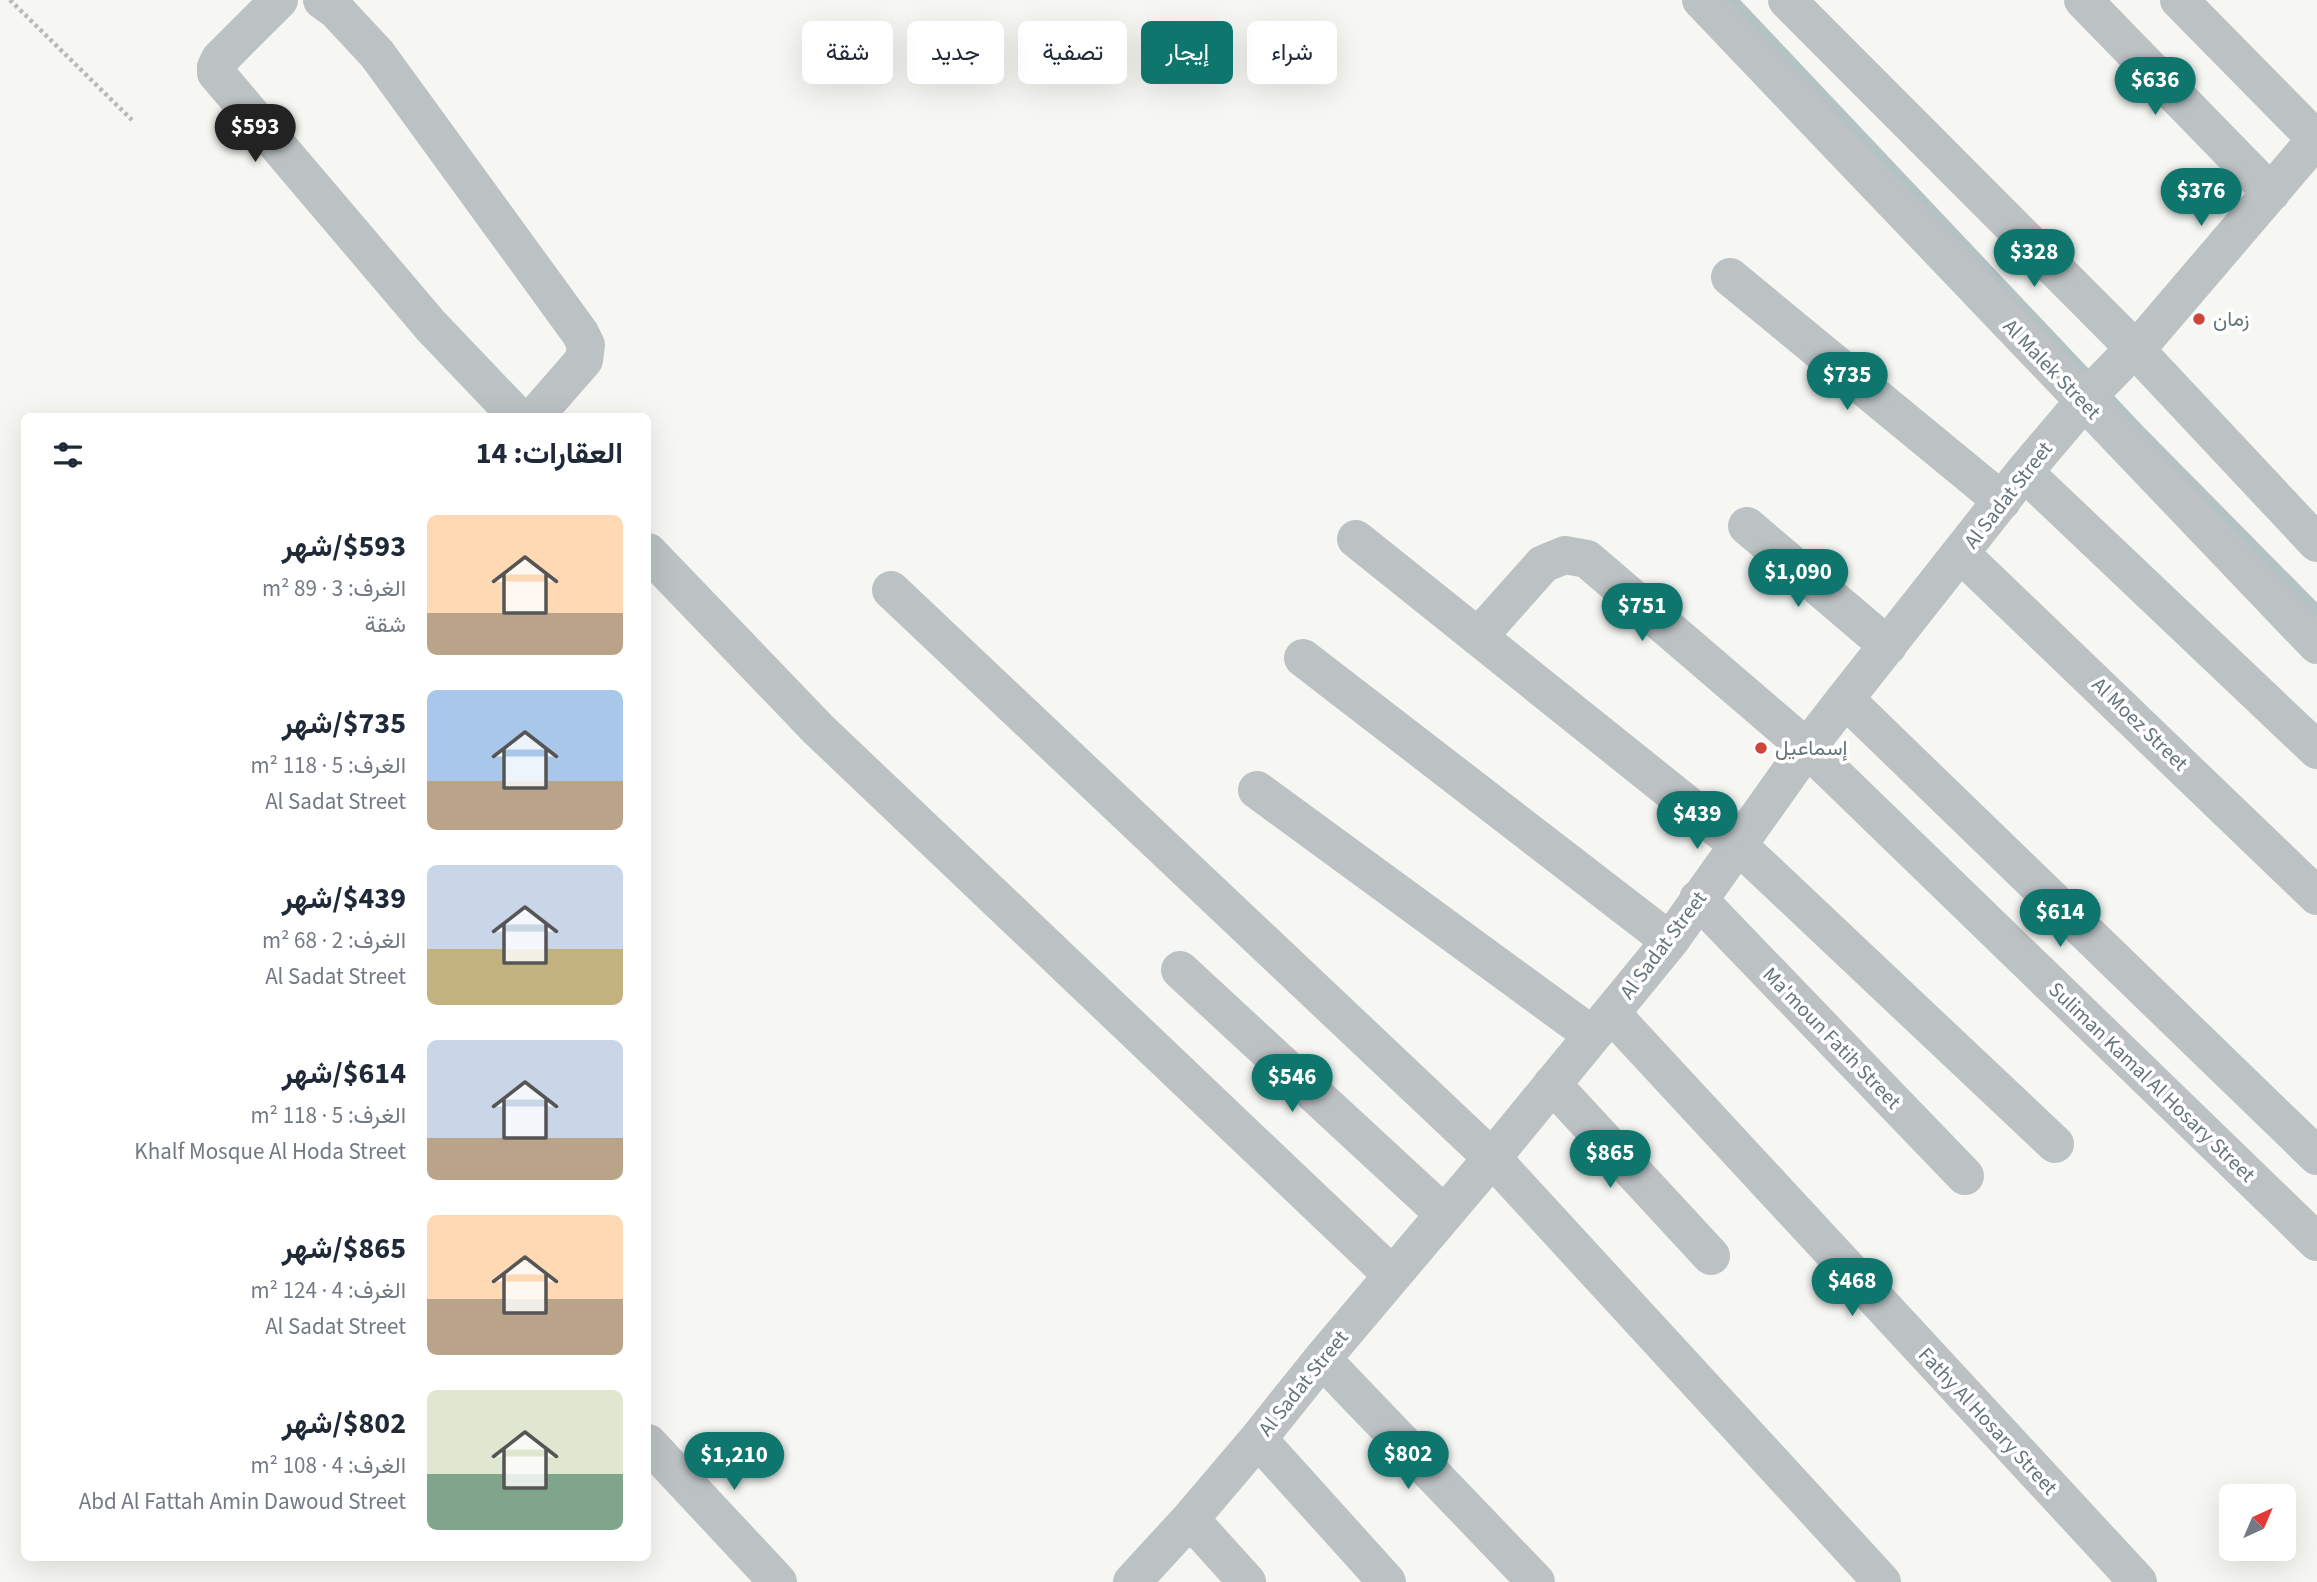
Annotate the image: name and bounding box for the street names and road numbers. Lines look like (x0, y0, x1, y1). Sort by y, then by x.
street label: Al Malek Street (1996, 312, 2108, 426)
street label: Al Sadat Street (1957, 435, 2059, 555)
street label: Al Moez Street (2085, 670, 2195, 778)
street label: Al Sadat Street (1612, 885, 1714, 1005)
street label: Ma'moun Fatih Street (1756, 960, 1908, 1116)
street label: Suliman Kamal Al Hosary Street (2042, 975, 2262, 1189)
street label: Al Sadat Street (1251, 1324, 1355, 1442)
street label: Fathy Al Hosary Street (1911, 1340, 2065, 1502)

